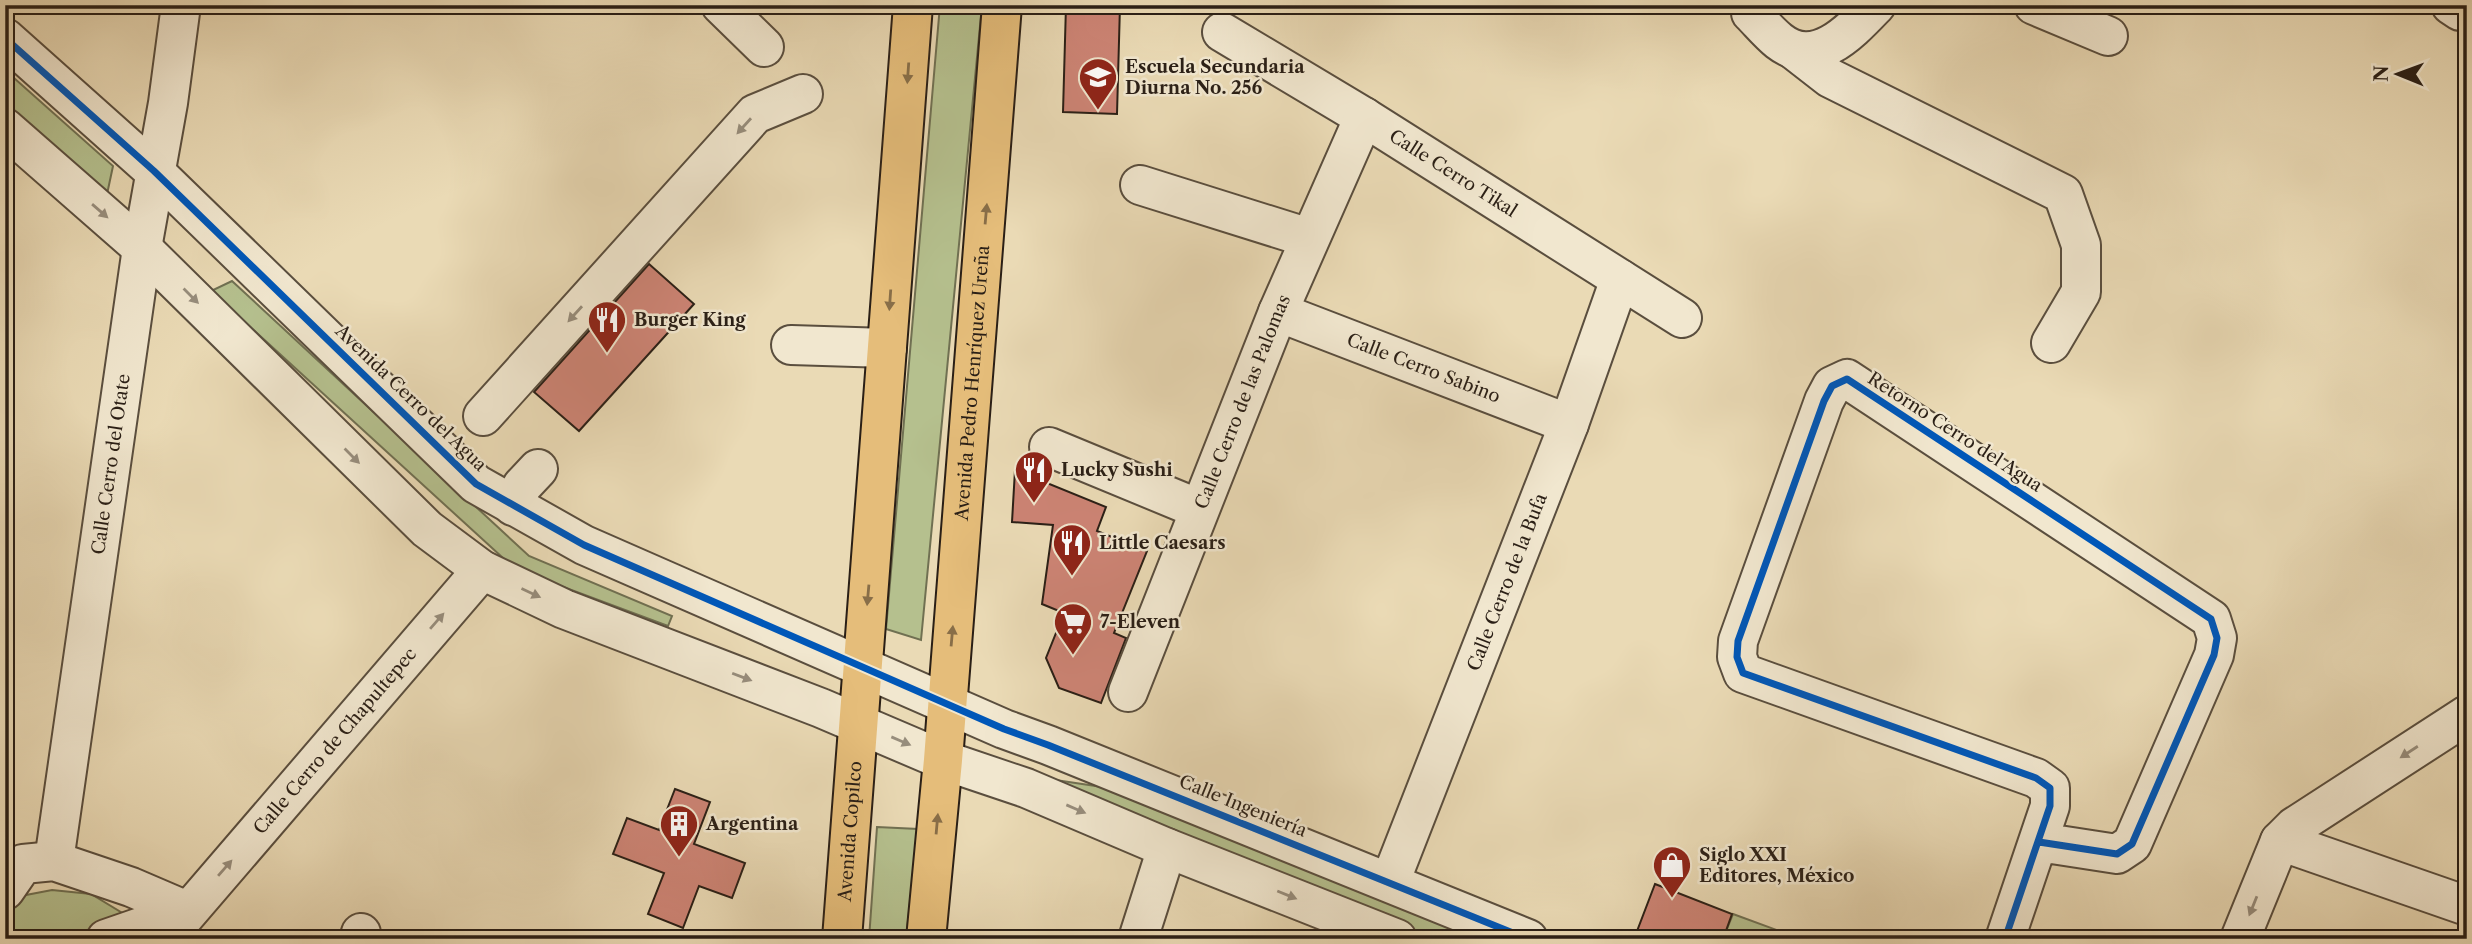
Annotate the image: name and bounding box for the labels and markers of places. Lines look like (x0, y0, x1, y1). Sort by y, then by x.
school or university icon: Escuela Secundaria Diurna No. 256 (1077, 56, 1119, 111)
place label: Escuela Secundaria Diurna No. 256 (1125, 56, 1305, 99)
restaurant icon: Burger King (586, 299, 628, 354)
place label: Burger King (634, 309, 746, 331)
restaurant icon: Lucky Sushi (1013, 449, 1055, 504)
place label: Lucky Sushi (1061, 459, 1173, 481)
restaurant icon: Little Caesars (1051, 522, 1093, 577)
place label: Little Caesars (1099, 532, 1226, 554)
supermarket icon: 7-Eleven (1052, 601, 1094, 656)
place label: 7-Eleven (1100, 611, 1181, 633)
building icon: Argentina (658, 803, 700, 858)
place label: Argentina (705, 813, 799, 835)
shop icon: Siglo XXI Editores, México (1651, 844, 1693, 899)
place label: Siglo XXI Editores, México (1699, 844, 1854, 887)

